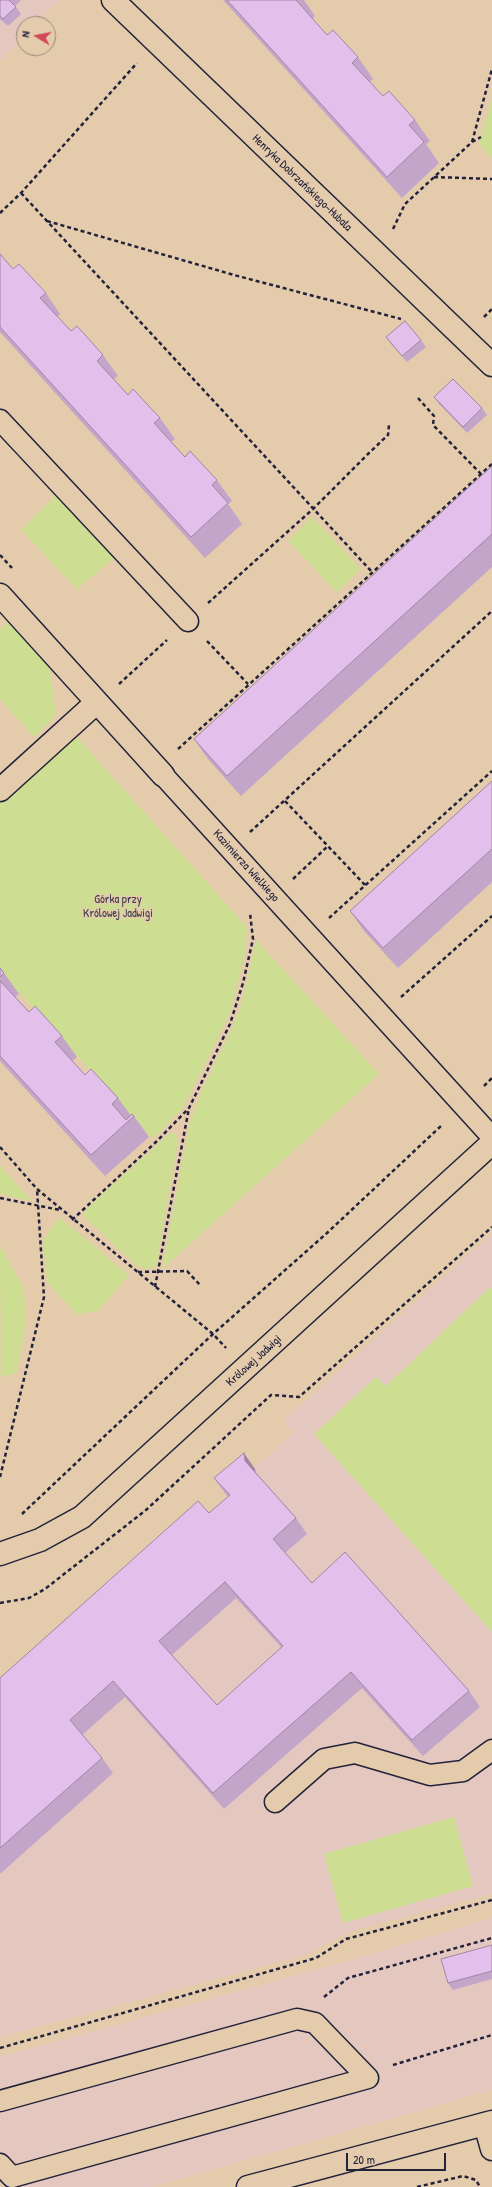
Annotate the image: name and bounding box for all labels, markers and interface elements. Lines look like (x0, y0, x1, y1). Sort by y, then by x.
north arrow (16, 16, 56, 56)
text: N (18, 30, 33, 38)
street label: Henryka Dobrzańskiego-Hubala (249, 131, 355, 235)
street label: Kazimierza Wielkiego (210, 827, 282, 905)
park label: Górka przy Królowej Jadwigi (83, 893, 153, 921)
street label: Królowej Jadwigi (223, 1332, 285, 1390)
scale bar (348, 2145, 448, 2171)
text: 20 m (353, 2151, 375, 2168)

